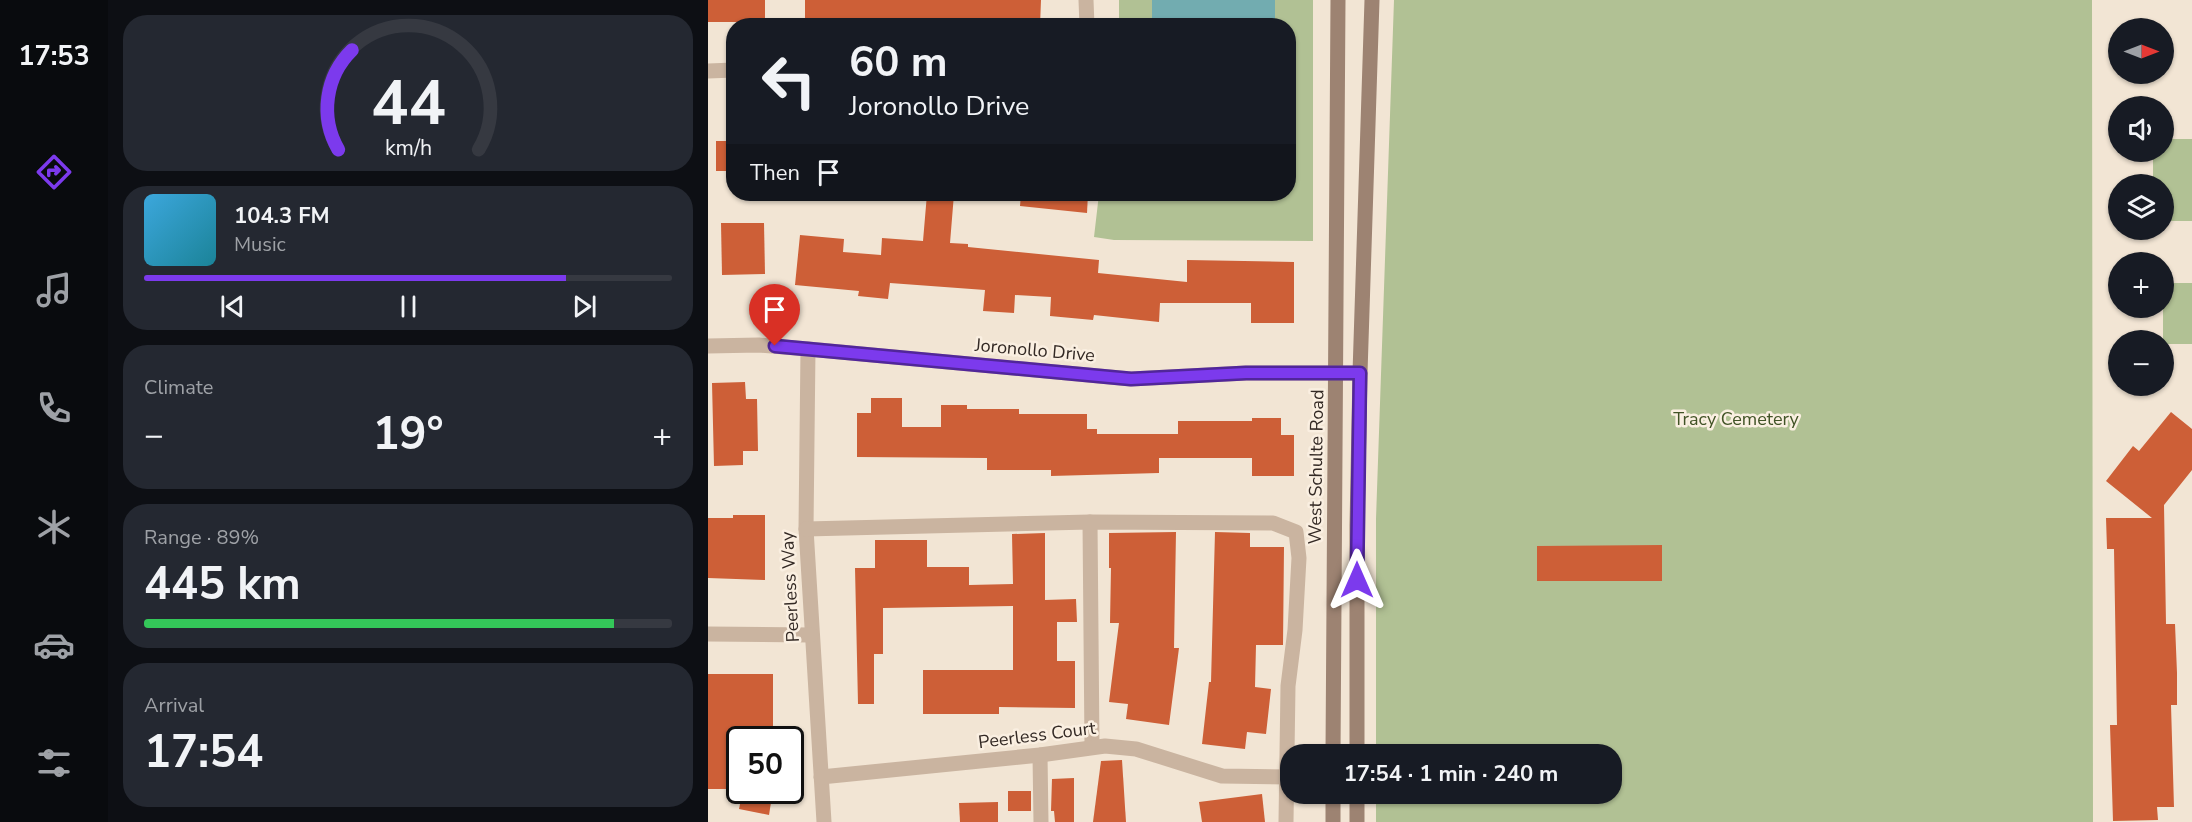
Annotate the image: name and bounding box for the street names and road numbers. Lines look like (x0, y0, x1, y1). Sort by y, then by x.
street label: Joronollo Drive (973, 333, 1096, 367)
street label: West Schulte Road (1303, 389, 1329, 545)
street label: Peerless Way (775, 530, 805, 643)
street label: Peerless Court (977, 716, 1098, 754)

